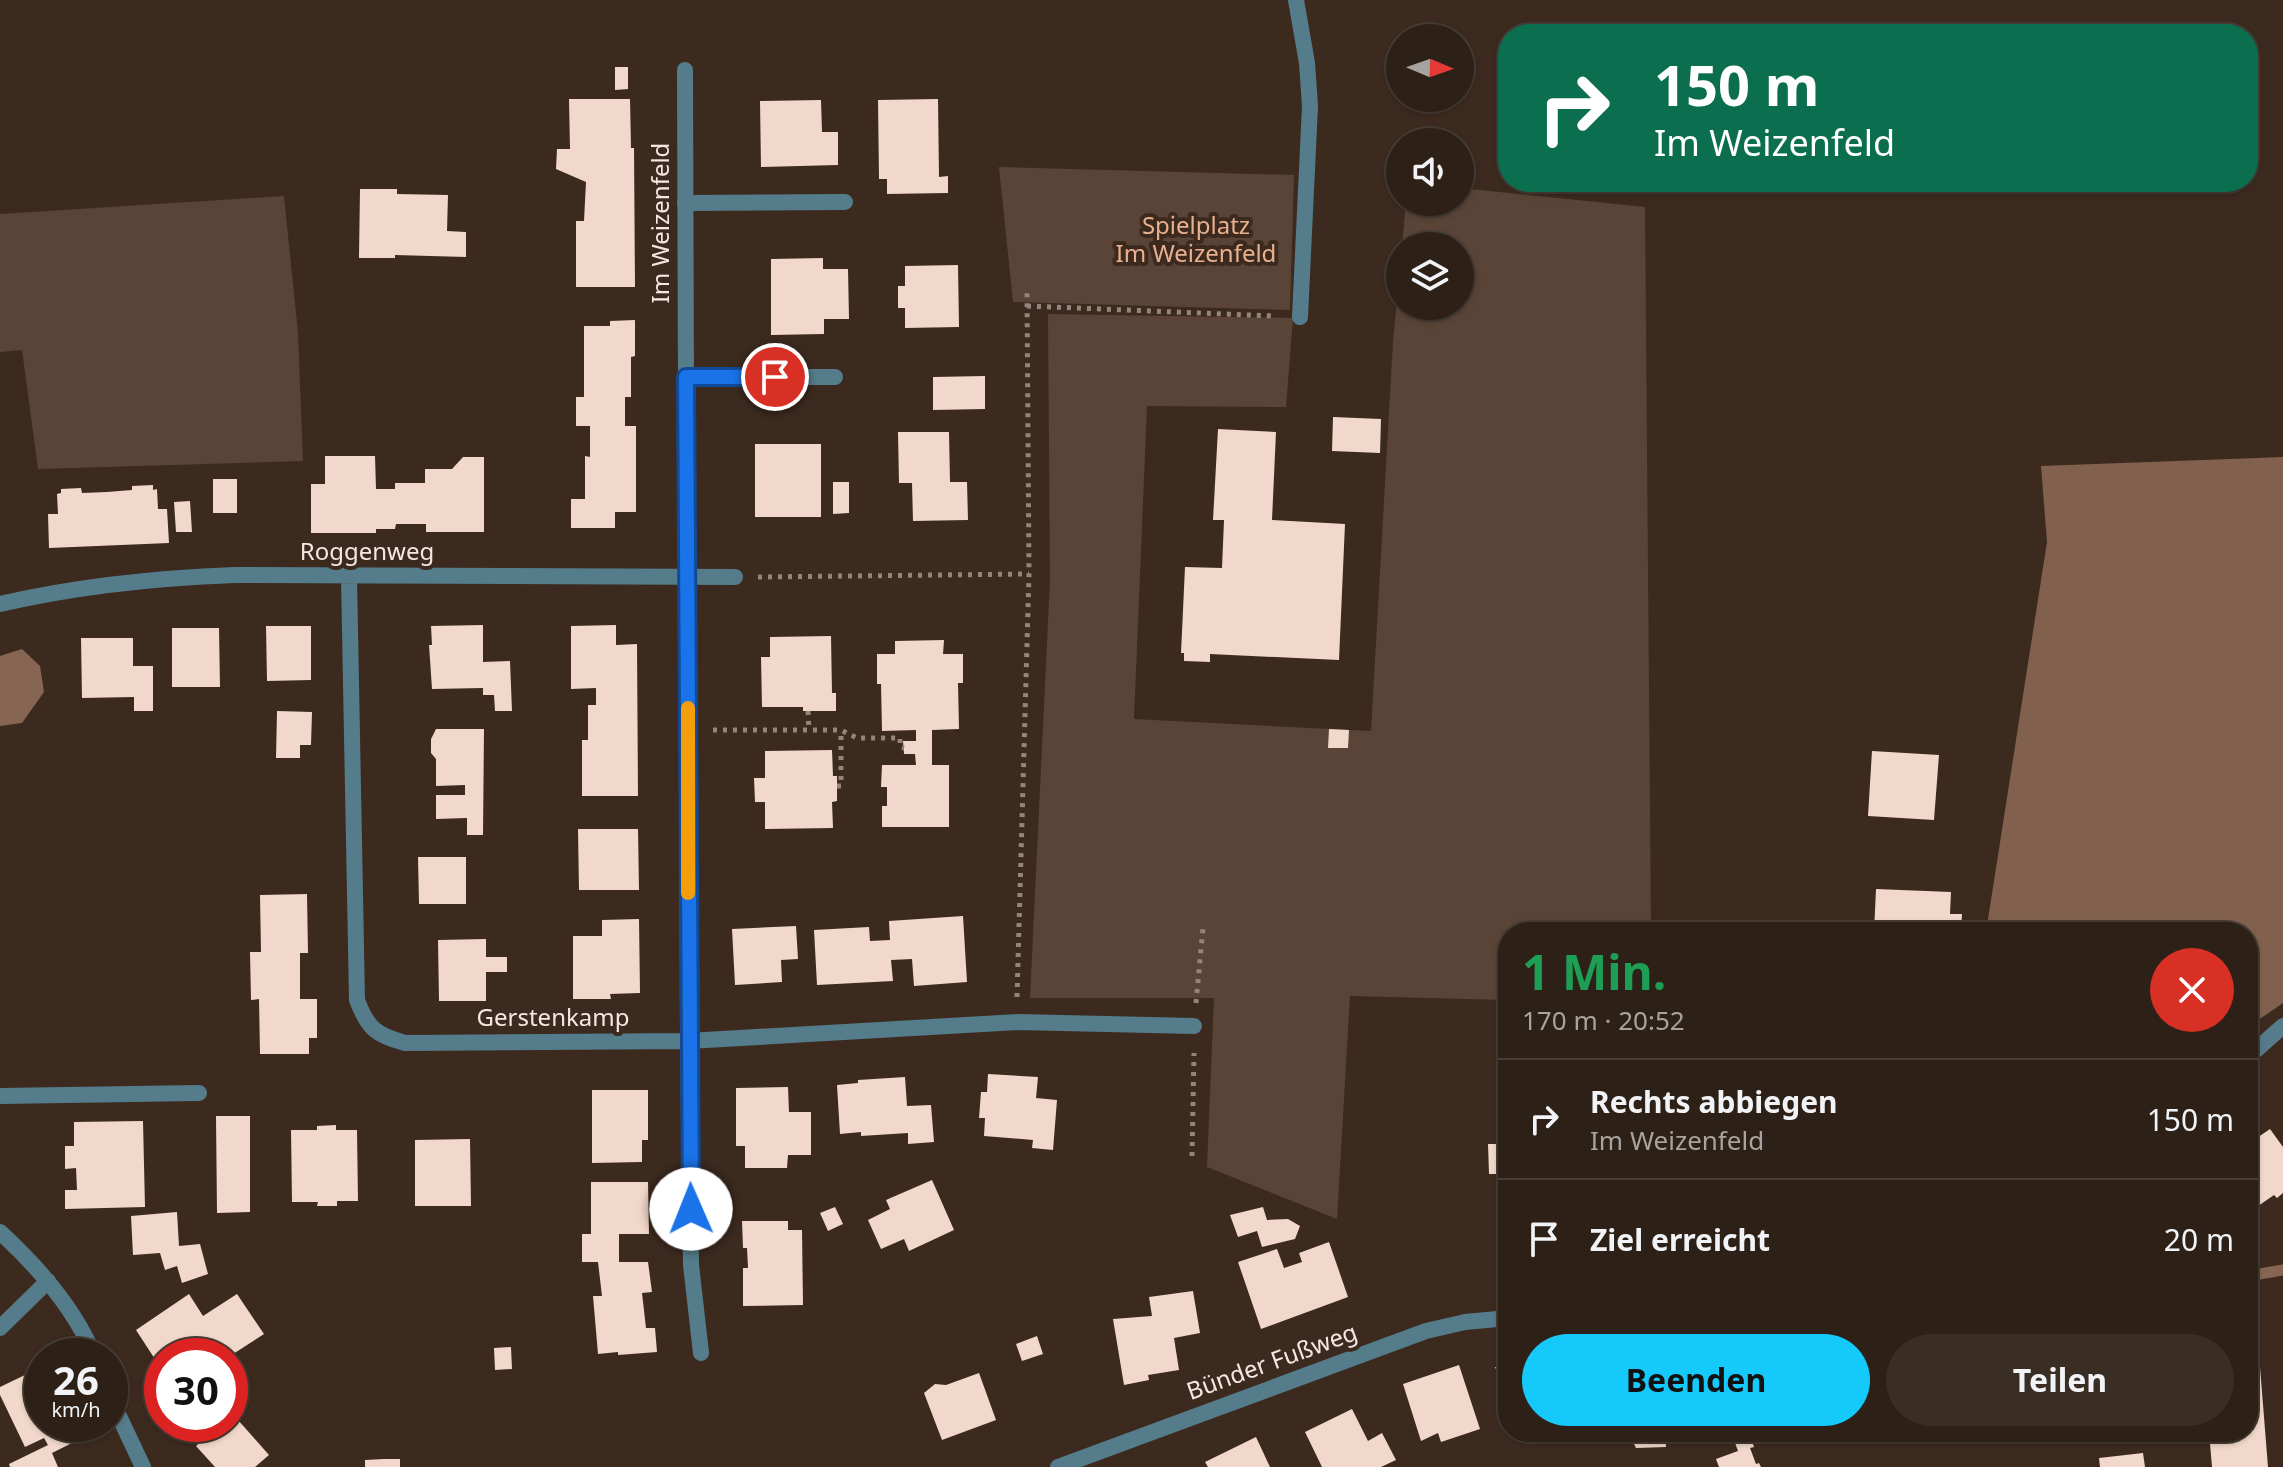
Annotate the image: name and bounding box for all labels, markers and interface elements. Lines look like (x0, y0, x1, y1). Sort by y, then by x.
north arrow (1386, 24, 1474, 112)
map controls (1386, 24, 1474, 320)
text: 150 m (1654, 46, 1819, 122)
icon: right (1522, 56, 1626, 160)
text: Im Weizenfeld (1654, 118, 1895, 167)
button: sound (1386, 128, 1474, 216)
street label: Im Weizenfeld (643, 143, 676, 303)
park label: Spielplatz Im Weizenfeld (1116, 208, 1276, 269)
button: layers (1386, 232, 1474, 320)
pin (741, 343, 809, 411)
icon: arrive (753, 355, 797, 399)
street label: Roggenweg (300, 534, 434, 567)
text: 1 Min. (1522, 939, 1666, 1004)
button: close (2150, 948, 2234, 1032)
street label: Gerstenkamp (477, 1000, 629, 1033)
text: 170 m · 20:52 (1522, 1002, 1685, 1038)
text: Rechts abbiegen (1590, 1081, 1838, 1122)
icon: right (1522, 1097, 1566, 1141)
text: 150 m (2147, 1099, 2234, 1140)
text: Im Weizenfeld (1590, 1122, 1764, 1158)
position arrow (649, 1167, 733, 1251)
icon: arrive (1522, 1217, 1566, 1261)
text: Ziel erreicht (1590, 1219, 1770, 1260)
text: 20 m (2164, 1219, 2234, 1260)
street label: Bünder Fußweg (1182, 1314, 1361, 1407)
button: Beenden (1522, 1334, 1870, 1426)
button: Teilen (1886, 1334, 2234, 1426)
speed limit sign: 30 (144, 1338, 248, 1442)
text: 26 (53, 1352, 99, 1407)
text: km/h (51, 1396, 101, 1423)

